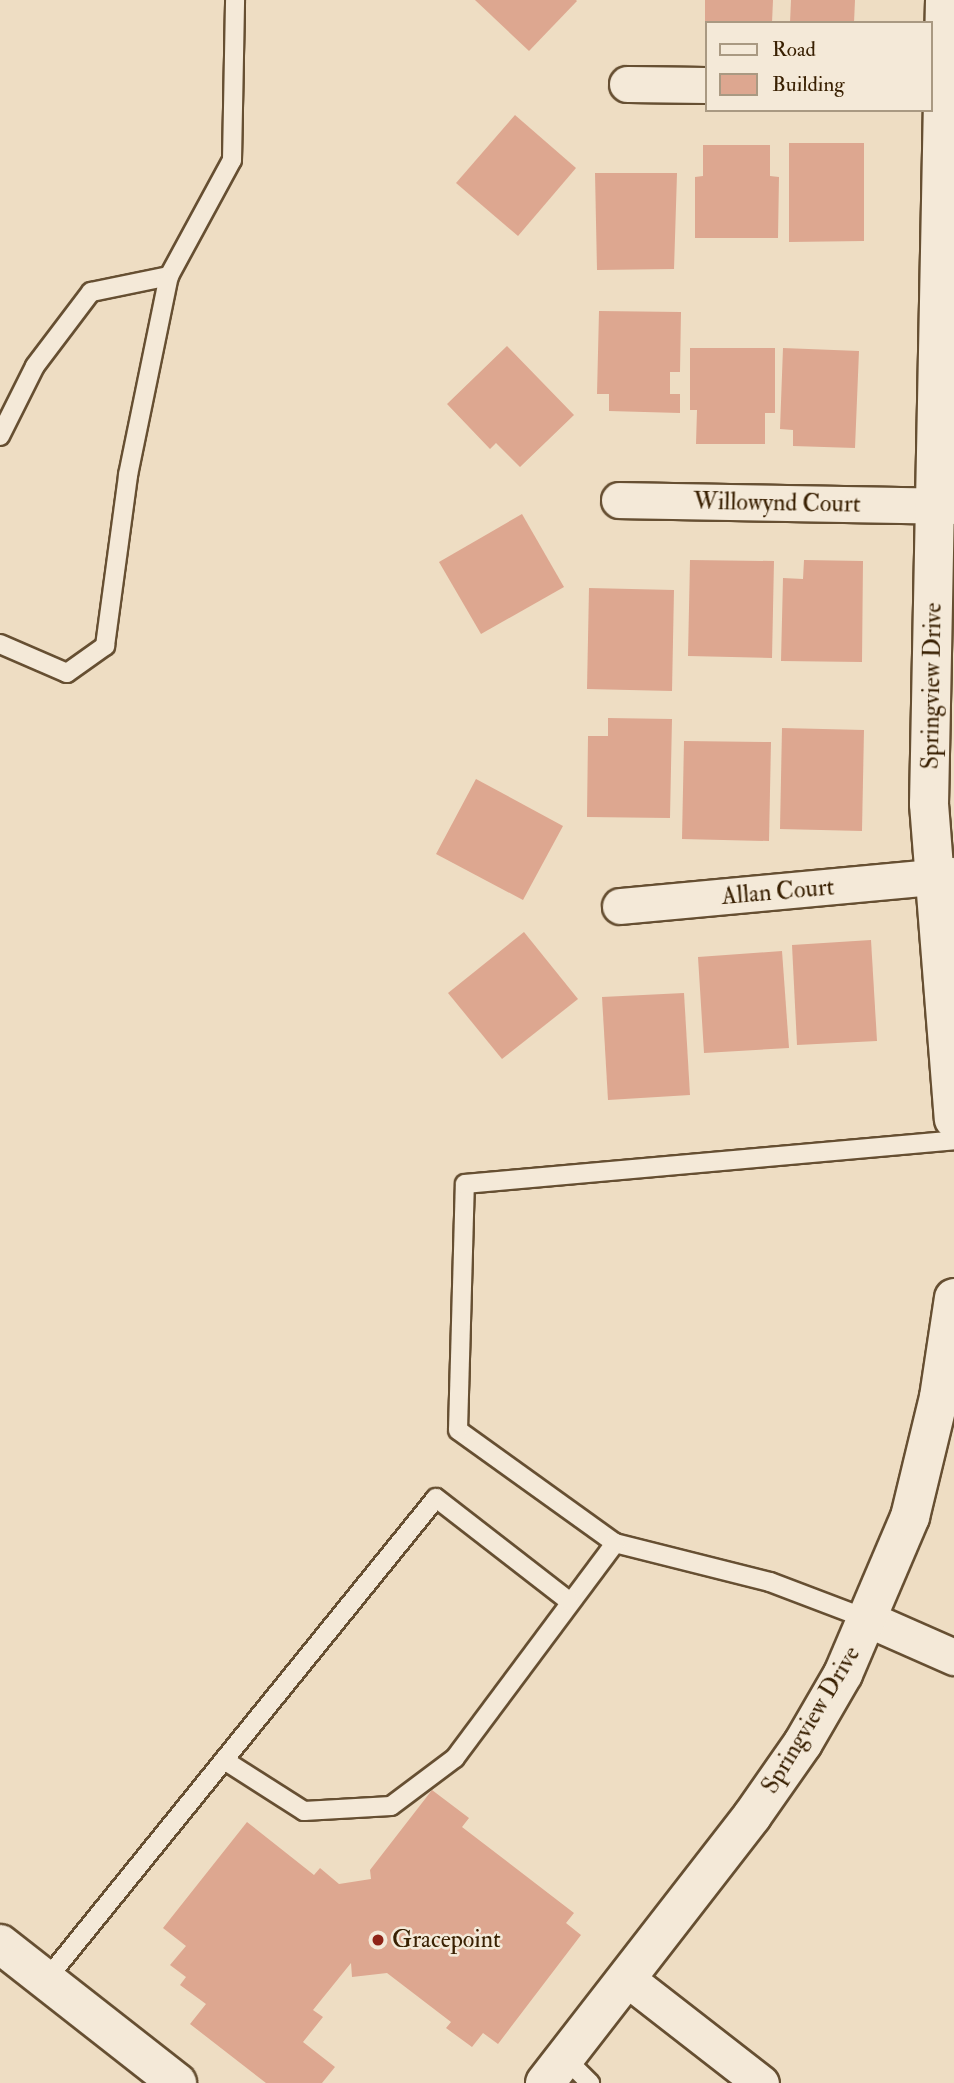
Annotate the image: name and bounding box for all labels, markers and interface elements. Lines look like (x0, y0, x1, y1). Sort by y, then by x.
legend (706, 21, 933, 112)
text: Road (772, 36, 816, 63)
text: Building (772, 71, 845, 98)
street label: Willowynd Court (693, 487, 861, 519)
street label: Springview Drive (916, 602, 948, 770)
street label: Allan Court (720, 873, 836, 911)
street label: Springview Drive (756, 1641, 866, 1799)
place label: Gracepoint (392, 1926, 501, 1954)
marker: Gracepoint (370, 1932, 386, 1948)

